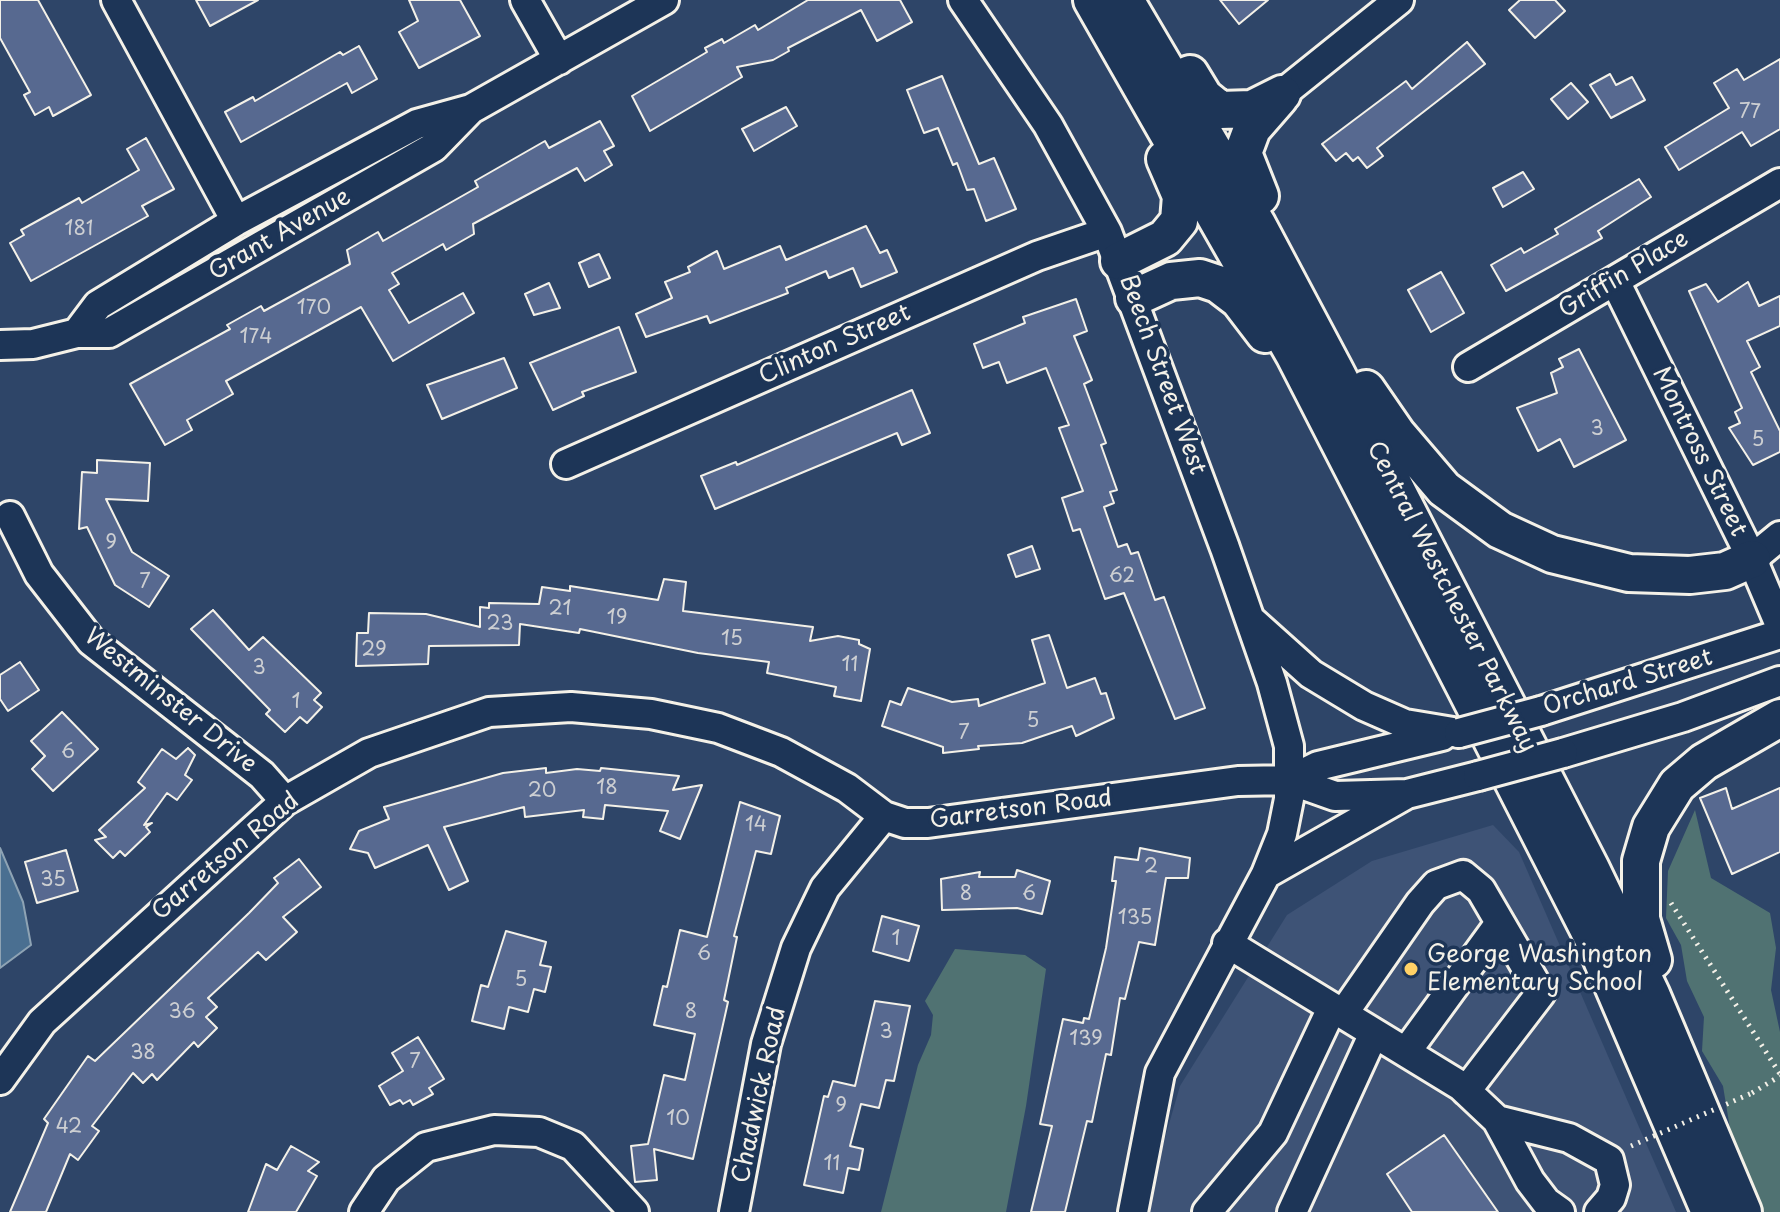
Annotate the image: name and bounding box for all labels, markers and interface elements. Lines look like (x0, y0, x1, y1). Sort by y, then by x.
house number: 77 (1739, 100, 1761, 124)
street label: Grant Avenue (204, 183, 356, 287)
house number: 181 (65, 217, 93, 241)
street label: Griffin Place (1554, 225, 1694, 325)
street label: Beech Street West (1112, 271, 1212, 479)
house number: 170 (297, 296, 331, 320)
street label: Clinton Street (755, 299, 915, 391)
house number: 174 (240, 325, 272, 349)
street label: Montross Street (1645, 363, 1753, 541)
house number: 3 (1590, 417, 1604, 441)
house number: 5 (1752, 428, 1764, 452)
street label: Central Westchester Parkway (1360, 437, 1542, 757)
house number: 9 (105, 531, 117, 555)
house number: 62 (1109, 564, 1135, 588)
house number: 7 (139, 570, 151, 594)
house number: 21 (548, 597, 572, 621)
house number: 19 (607, 606, 627, 630)
house number: 23 (486, 612, 514, 636)
street label: Westminster Drive (78, 622, 262, 780)
house number: 15 (721, 627, 743, 651)
house number: 29 (361, 638, 387, 662)
street label: Orchard Street (1540, 644, 1716, 722)
house number: 11 (842, 653, 858, 677)
house number: 3 (252, 656, 266, 680)
house number: 1 (292, 690, 300, 714)
house number: 5 (1027, 709, 1039, 733)
house number: 7 (958, 721, 970, 745)
house number: 6 (61, 740, 75, 764)
house number: 18 (596, 776, 618, 800)
house number: 20 (528, 779, 556, 803)
street label: Garretson Road (928, 785, 1114, 835)
street label: Garretson Road (146, 787, 306, 927)
house number: 14 (745, 813, 767, 837)
house number: 2 (1144, 855, 1158, 879)
house number: 35 (40, 868, 66, 892)
house number: 8 (960, 882, 972, 906)
house number: 6 (1022, 882, 1036, 906)
house number: 135 (1118, 906, 1152, 930)
house number: 1 (892, 927, 900, 951)
place label: George Washington Elementary School (1427, 941, 1652, 997)
house number: 6 (697, 942, 711, 966)
marker: George Washington Elementary School (1402, 960, 1420, 978)
house number: 5 (515, 968, 527, 992)
house number: 36 (168, 1000, 196, 1024)
house number: 8 (685, 1000, 697, 1024)
street label: Chadwick Road (727, 1004, 793, 1186)
house number: 3 (879, 1020, 893, 1044)
house number: 139 (1069, 1027, 1103, 1051)
house number: 38 (130, 1041, 156, 1065)
house number: 7 (409, 1050, 421, 1074)
house number: 9 (835, 1094, 847, 1118)
house number: 10 (666, 1107, 690, 1131)
house number: 42 (56, 1115, 82, 1139)
house number: 11 (824, 1152, 840, 1176)

